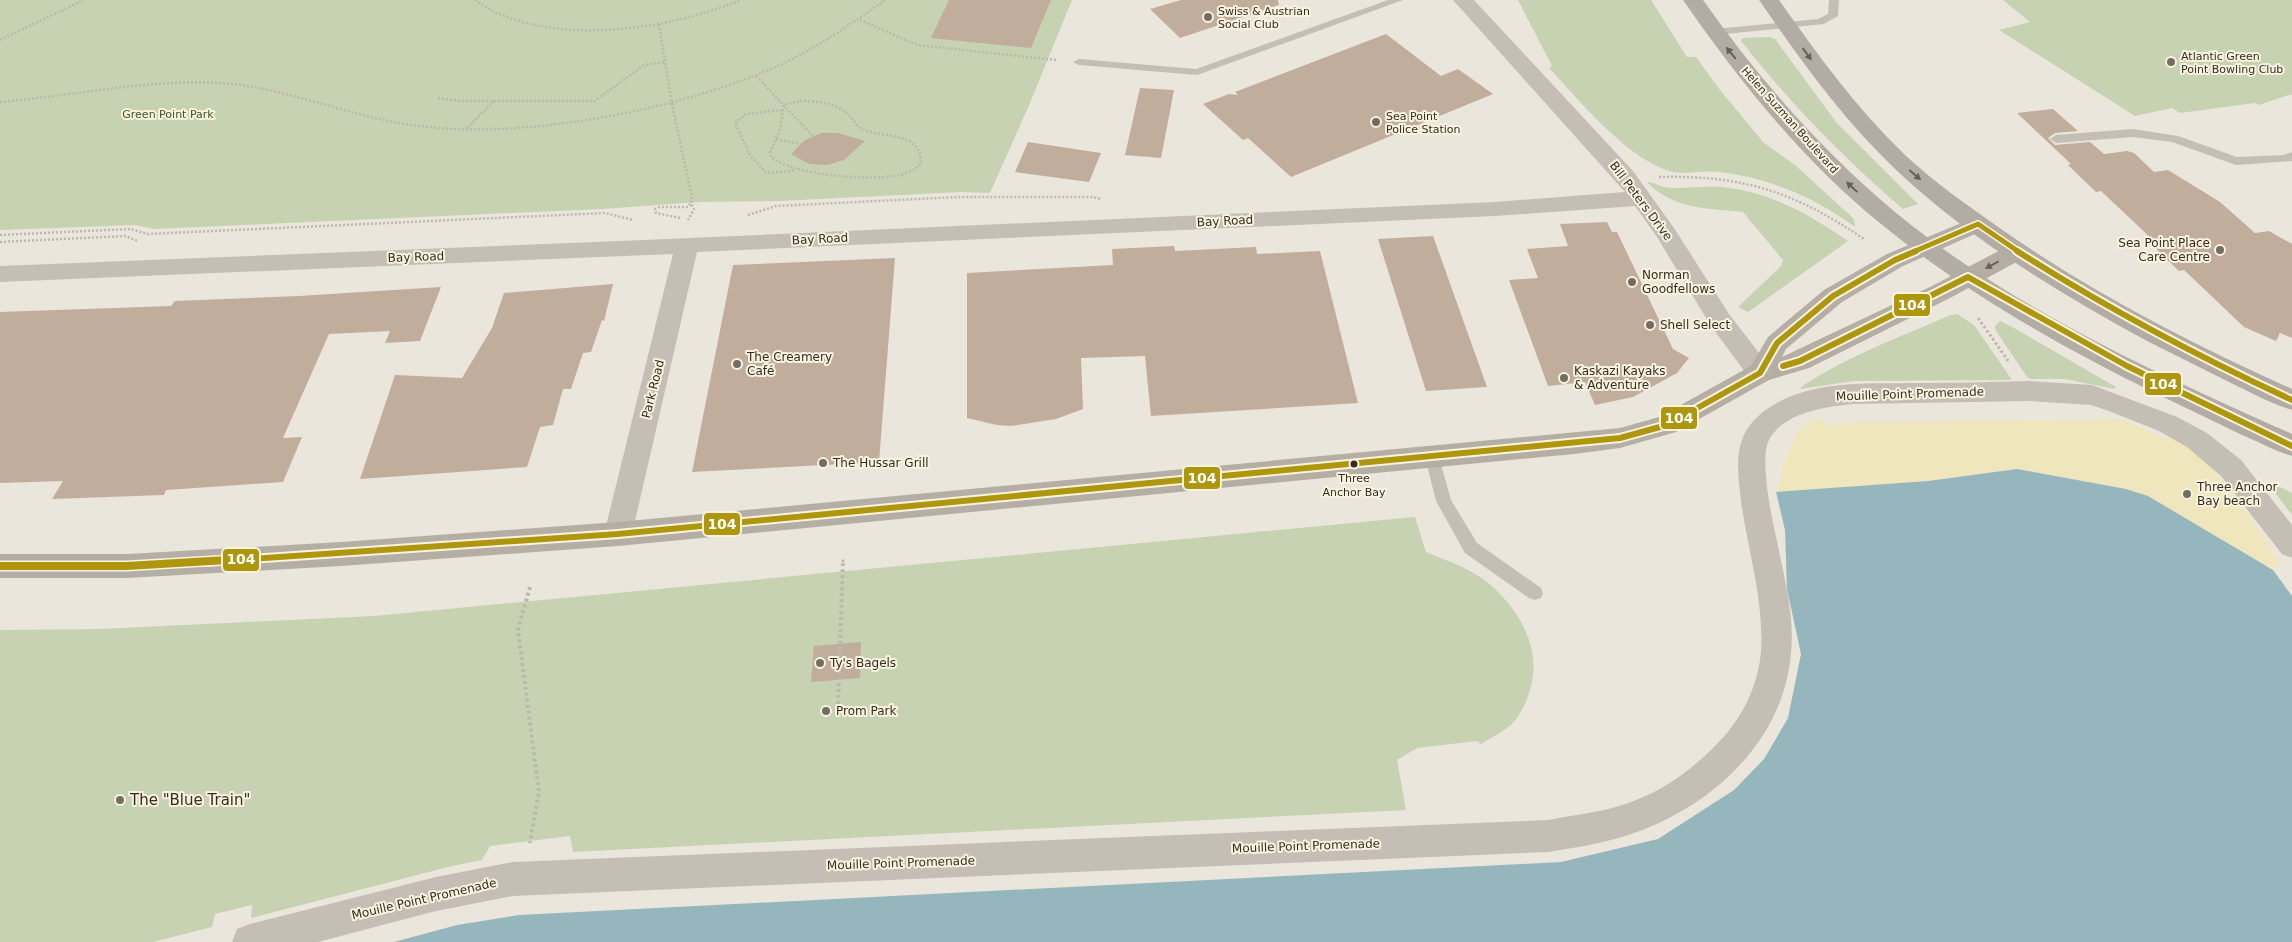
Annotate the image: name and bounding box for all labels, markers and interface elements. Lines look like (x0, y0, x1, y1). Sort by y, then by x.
place label: Swiss & Austrian Social Club (1218, 5, 1310, 31)
marker: Swiss & Austrian Social Club (1202, 11, 1214, 23)
one-way arrow (1726, 47, 1737, 60)
one-way arrow (1802, 47, 1813, 60)
place label: Atlantic Green Point Bowling Club (2181, 50, 2283, 76)
marker: Atlantic Green Point Bowling Club (2165, 56, 2177, 68)
street label: Helen Suzman Boulevard (1738, 64, 1841, 176)
park label: Green Point Park (122, 108, 214, 121)
place label: Sea Point Police Station (1386, 110, 1461, 136)
marker: Sea Point Police Station (1370, 116, 1382, 128)
street label: Bill Peters Drive (1607, 159, 1675, 243)
one-way arrow (1909, 169, 1921, 180)
one-way arrow (1846, 181, 1858, 193)
street label: Bay Road (1196, 213, 1254, 229)
street label: Bay Road (791, 231, 849, 247)
place label: Sea Point Place Care Centre (2118, 236, 2210, 264)
marker: Sea Point Place Care Centre (2214, 244, 2226, 256)
street label: Bay Road (387, 249, 445, 265)
one-way arrow (1986, 260, 1999, 269)
place label: Norman Goodfellows (1642, 268, 1715, 296)
marker: Norman Goodfellows (1626, 276, 1638, 288)
line badge: 104 (1893, 293, 1931, 317)
text: 104 (1897, 297, 1927, 313)
place label: Shell Select (1660, 318, 1730, 332)
marker: Shell Select (1644, 319, 1656, 331)
place label: The Creamery Café (746, 350, 832, 378)
street label: Park Road (639, 358, 667, 420)
marker: The Creamery Café (731, 358, 743, 370)
place label: Kaskazi Kayaks & Adventure (1574, 364, 1665, 392)
marker: Kaskazi Kayaks & Adventure (1558, 372, 1570, 384)
line badge: 104 (2144, 372, 2182, 396)
text: 104 (2148, 376, 2178, 392)
street label: Mouille Point Promenade (1836, 384, 1984, 404)
line badge: 104 (1660, 406, 1698, 430)
text: 104 (1664, 410, 1694, 426)
place label: The Hussar Grill (832, 456, 929, 470)
marker: The Hussar Grill (817, 457, 829, 469)
marker: Three Anchor Bay (1349, 459, 1359, 469)
line badge: 104 (1183, 466, 1221, 490)
text: 104 (1187, 470, 1217, 486)
place label: Three Anchor Bay (1322, 472, 1386, 499)
place label: Three Anchor Bay beach (2196, 480, 2278, 508)
marker: Three Anchor Bay beach (2181, 488, 2193, 500)
line badge: 104 (703, 512, 741, 536)
text: 104 (707, 516, 737, 532)
line badge: 104 (222, 548, 260, 572)
text: 104 (226, 551, 256, 567)
place label: Ty's Bagels (829, 656, 896, 670)
marker: Ty's Bagels (814, 657, 826, 669)
place label: Prom Park (836, 704, 897, 718)
marker: Prom Park (820, 705, 832, 717)
place label: The "Blue Train" (129, 791, 250, 809)
marker: The "Blue Train" (114, 794, 126, 806)
street label: Mouille Point Promenade (1232, 836, 1380, 856)
street label: Mouille Point Promenade (827, 853, 975, 873)
street label: Mouille Point Promenade (350, 876, 498, 922)

